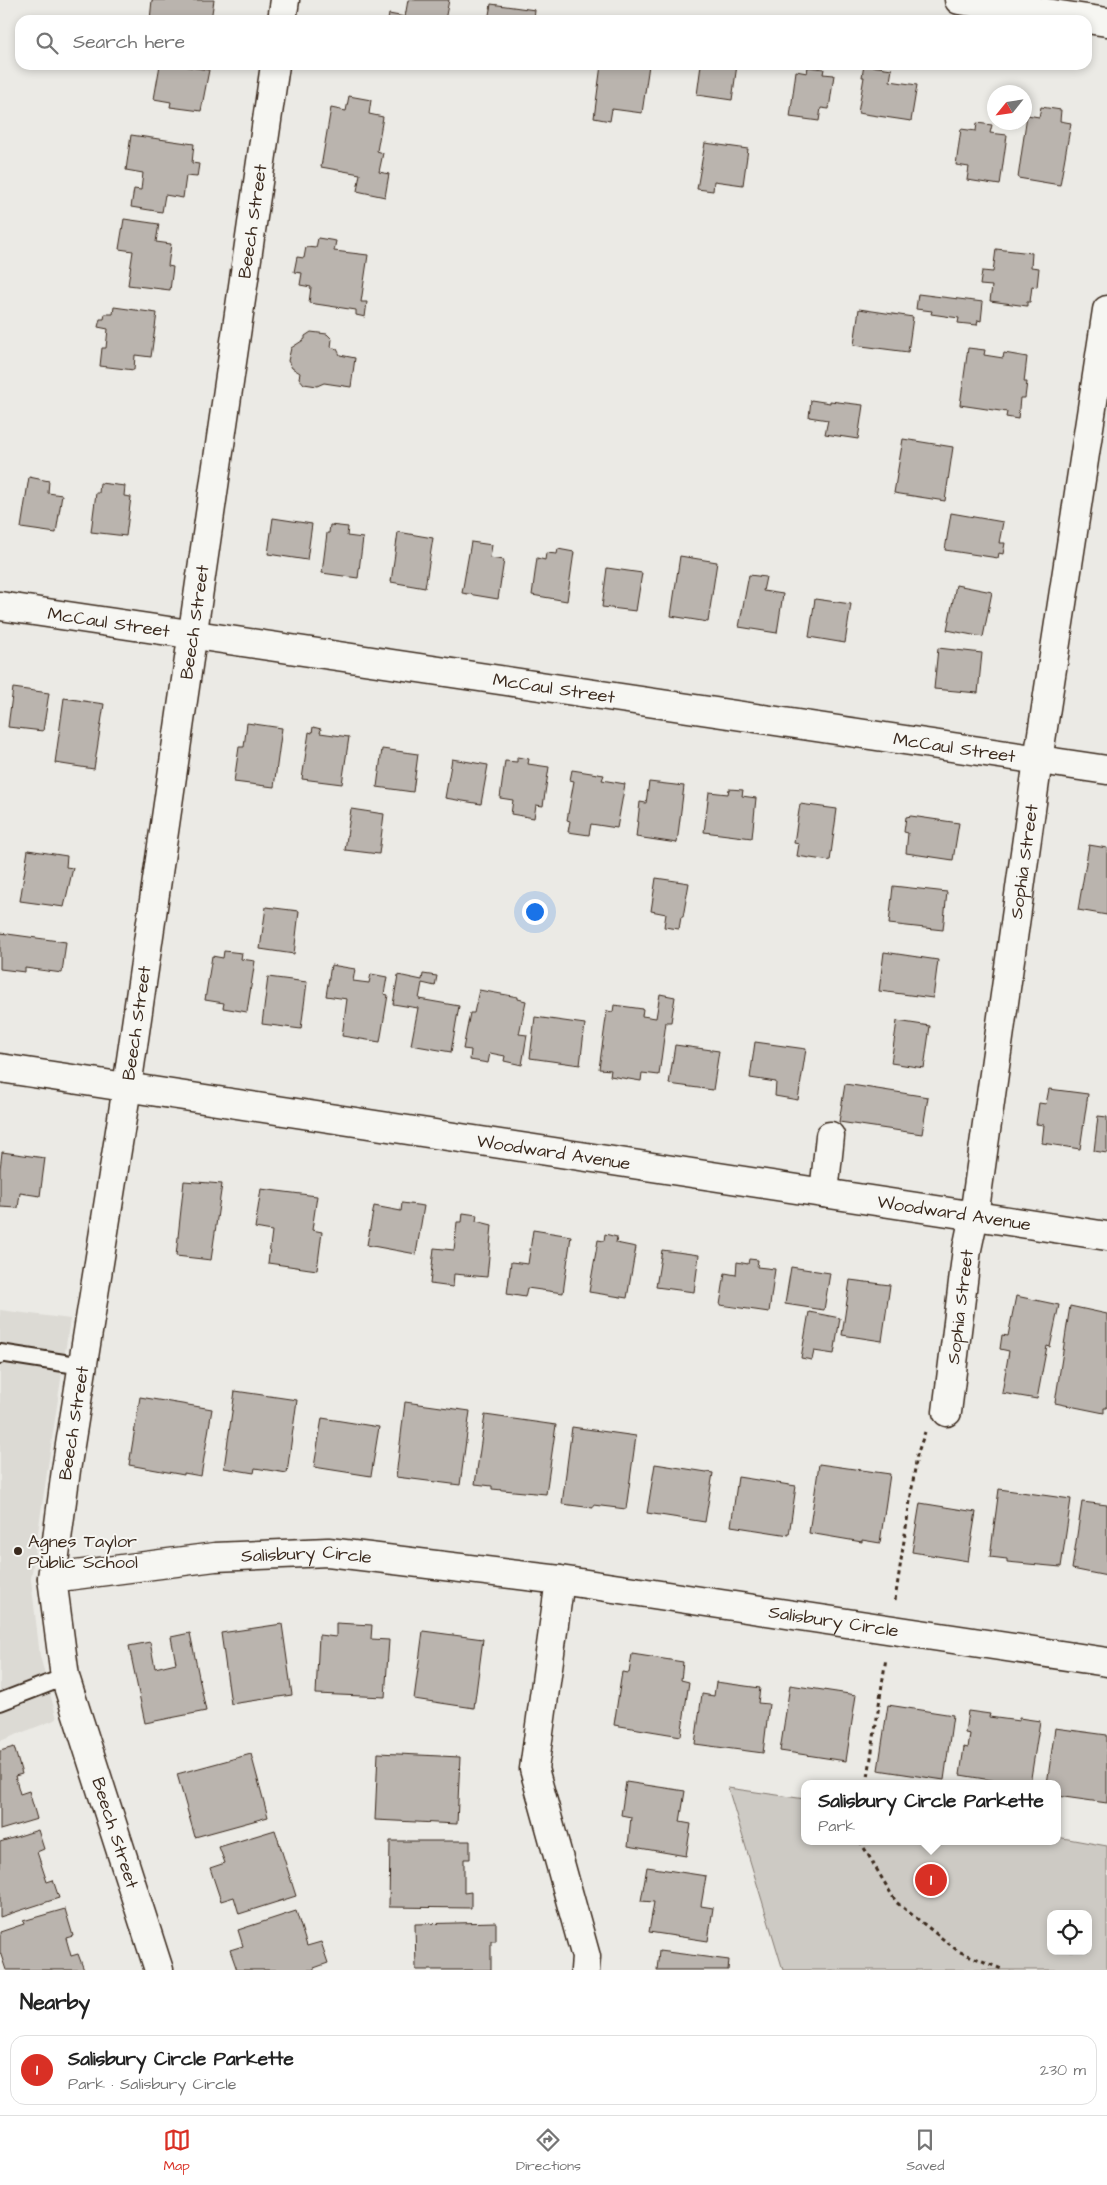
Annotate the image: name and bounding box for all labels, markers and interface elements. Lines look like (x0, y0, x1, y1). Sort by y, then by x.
search box (15, 15, 1092, 70)
icon: search (33, 29, 61, 57)
text: Search here (73, 29, 185, 56)
north arrow (987, 85, 1032, 130)
street label: Beech Street (232, 162, 273, 280)
street label: Beech Street (174, 563, 215, 681)
street label: McCaul Street (46, 601, 172, 644)
street label: McCaul Street (491, 667, 617, 710)
street label: McCaul Street (892, 726, 1018, 769)
street label: Sophia Street (1003, 802, 1044, 920)
your location (522, 899, 548, 925)
street label: Beech Street (116, 963, 157, 1082)
street label: Woodward Avenue (475, 1128, 632, 1176)
street label: Woodward Avenue (876, 1189, 1033, 1237)
street label: Sophia Street (940, 1247, 979, 1366)
street label: Beech Street (52, 1363, 95, 1482)
place label: Agnes Taylor Public School (28, 1529, 138, 1575)
street label: Salisbury Circle (241, 1539, 374, 1570)
marker: Agnes Taylor Public School (12, 1545, 24, 1557)
street label: Salisbury Circle (767, 1599, 901, 1643)
street label: Beech Street (85, 1774, 145, 1892)
popup (801, 1780, 1061, 1845)
text: Salisbury Circle Parkette (818, 1788, 1044, 1815)
text: Park (818, 1815, 855, 1837)
pin: 1 (915, 1861, 947, 1899)
map controls (1047, 1910, 1092, 1955)
button: locate (1047, 1910, 1092, 1955)
text: Nearby (20, 1988, 90, 2017)
text: Salisbury Circle Parkette (68, 2046, 294, 2073)
text: 1 (36, 2059, 38, 2081)
text: 230 m (1040, 2059, 1086, 2081)
text: Park · Salisbury Circle (68, 2073, 236, 2095)
tab: Map (163, 2126, 191, 2176)
tab: Directions (516, 2126, 581, 2176)
tab: Saved (906, 2126, 944, 2176)

